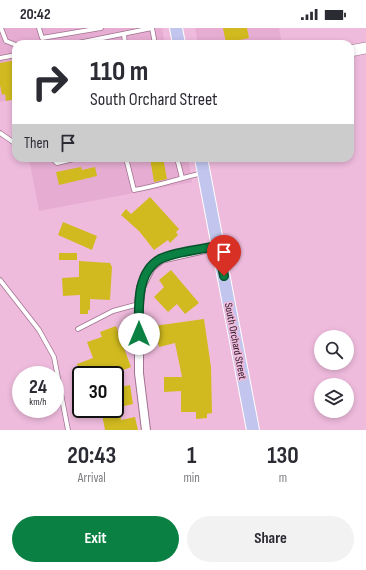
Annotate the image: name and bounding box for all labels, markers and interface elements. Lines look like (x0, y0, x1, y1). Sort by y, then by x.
text: 20:42 (20, 5, 50, 24)
text: 110 m (90, 55, 148, 88)
icon: right (24, 56, 76, 108)
text: South Orchard Street (90, 89, 218, 110)
icon: arrive (57, 132, 79, 154)
text: Then (24, 134, 49, 153)
pin (207, 235, 241, 276)
icon: arrive (213, 241, 235, 263)
street label: South Orchard Street (222, 302, 249, 381)
position arrow (118, 313, 160, 355)
map controls (314, 330, 354, 418)
button: search (314, 330, 354, 370)
speed limit sign: 30 (72, 366, 124, 418)
text: 24 (29, 375, 47, 399)
button: layers (314, 378, 354, 418)
text: km/h (29, 396, 47, 408)
text: 20:43 (67, 441, 116, 470)
text: 1 (187, 441, 196, 470)
text: 130 (267, 441, 299, 470)
text: Arrival (78, 470, 106, 486)
text: min (184, 470, 200, 486)
text: m (279, 470, 287, 486)
button: Exit (12, 516, 179, 562)
button: Share (187, 516, 354, 562)

